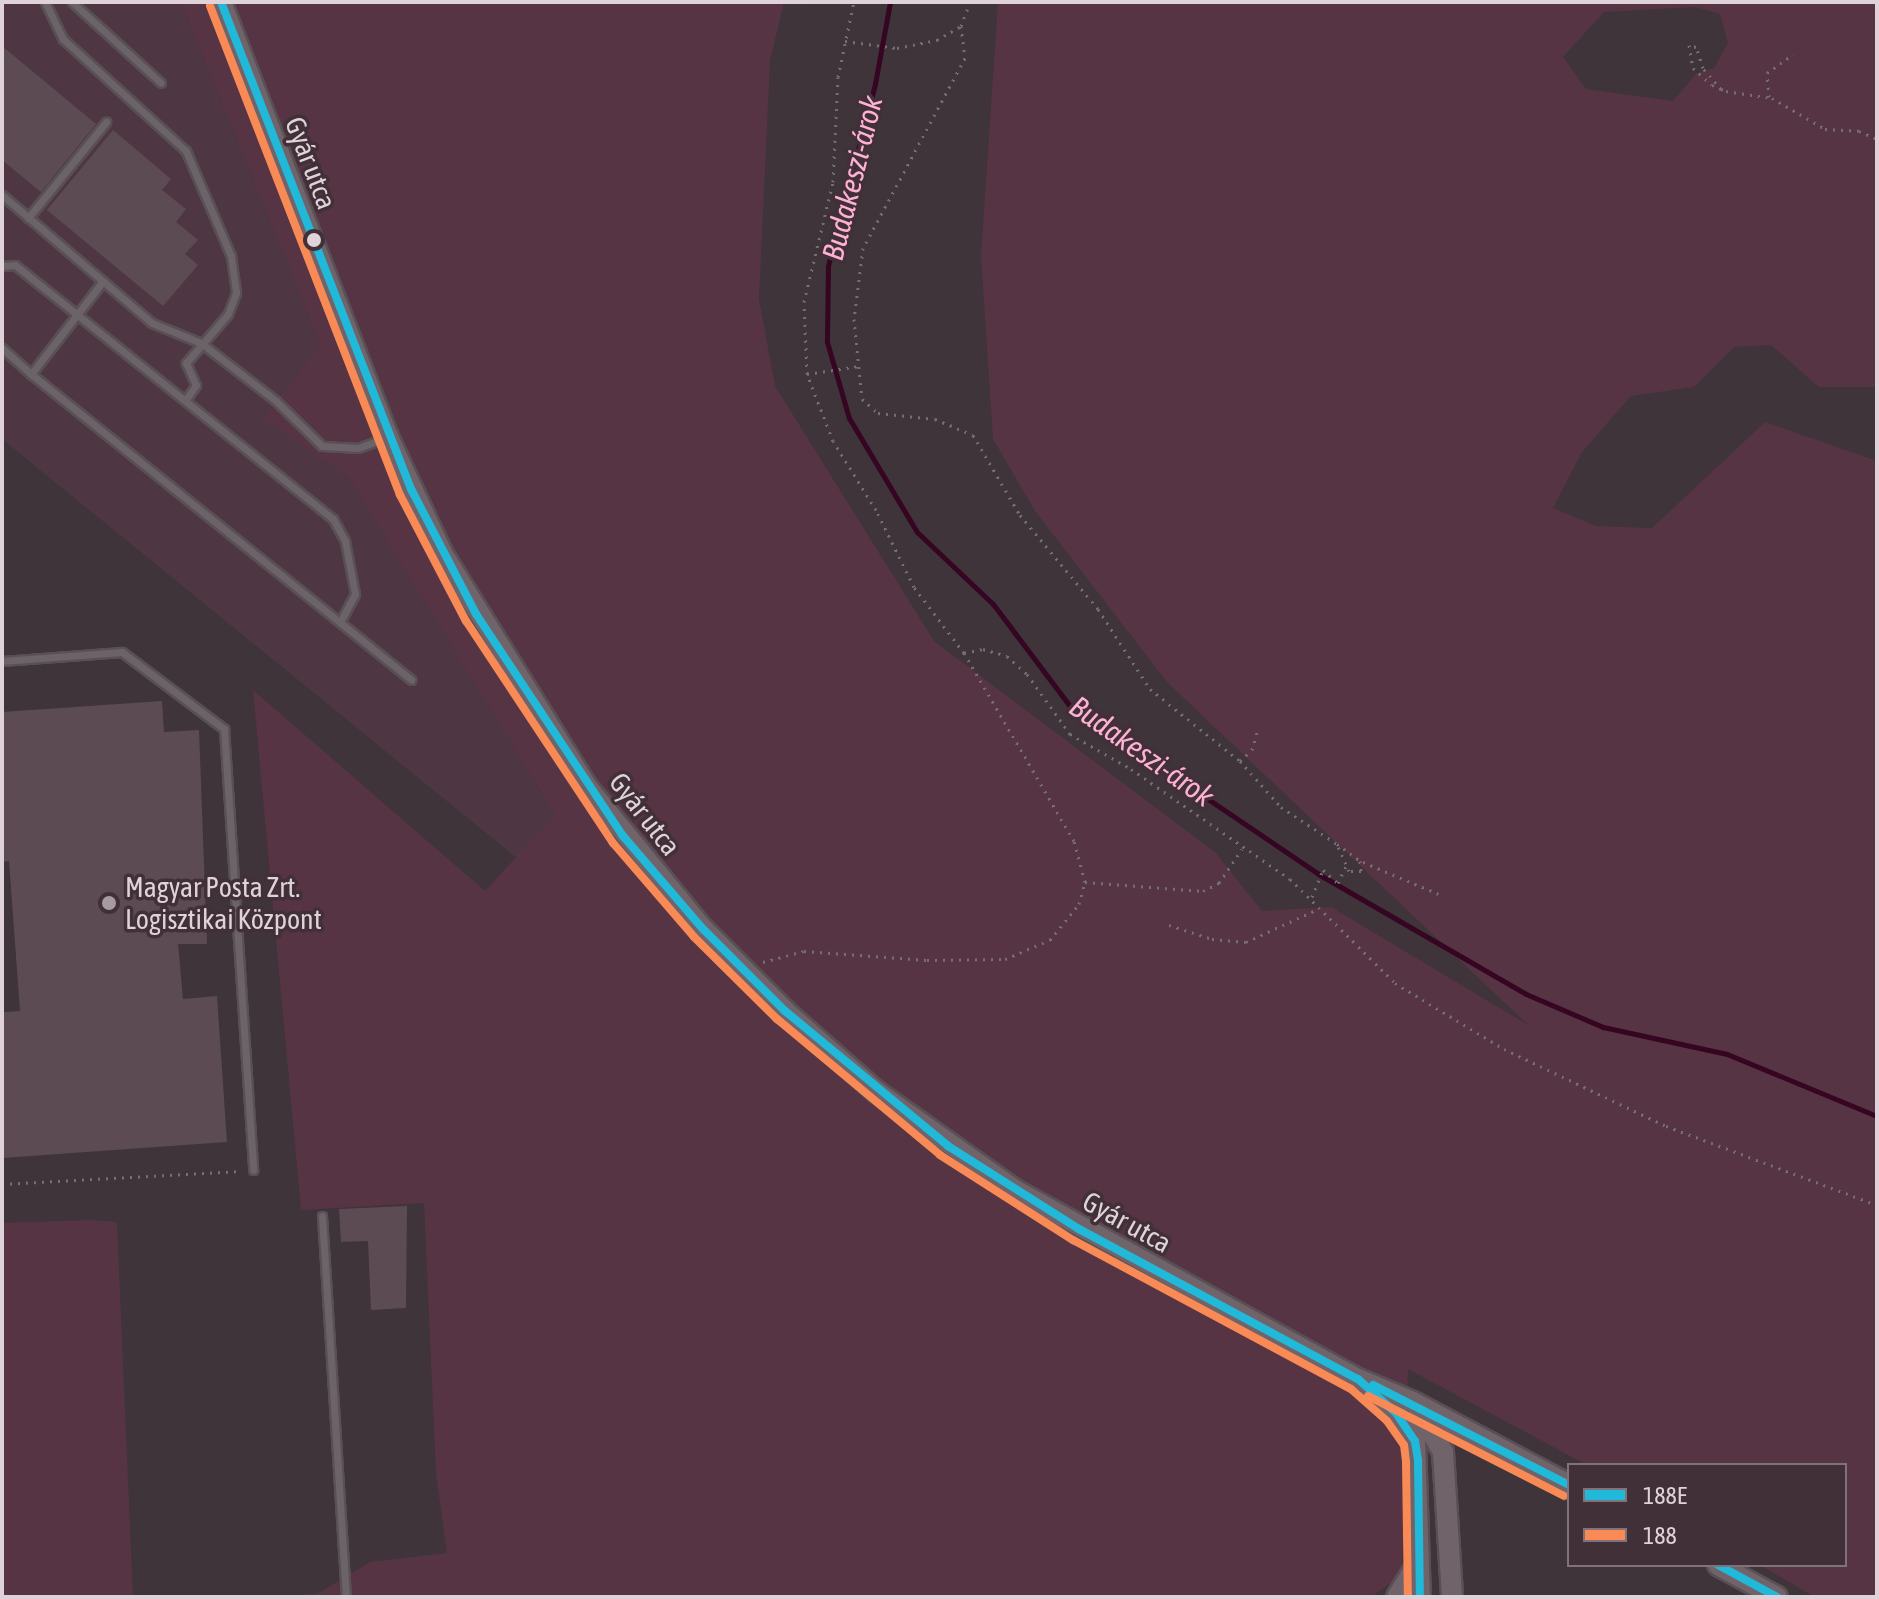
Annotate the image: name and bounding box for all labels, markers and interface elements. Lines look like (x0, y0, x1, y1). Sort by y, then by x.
water label: Budakeszi-árok (814, 92, 890, 264)
street label: Gyár utca (278, 112, 344, 214)
unlabelled marker (306, 232, 322, 248)
water label: Budakeszi-árok (1063, 688, 1221, 814)
street label: Gyár utca (602, 766, 688, 862)
place label: Magyar Posta Zrt. Logisztikai Központ (125, 870, 322, 936)
marker: Magyar Posta Zrt. Logisztikai Központ (100, 894, 118, 912)
street label: Gyár utca (1077, 1184, 1177, 1260)
legend (1567, 1463, 1847, 1567)
text: 188E (1643, 1482, 1687, 1509)
text: 188 (1643, 1522, 1677, 1549)

